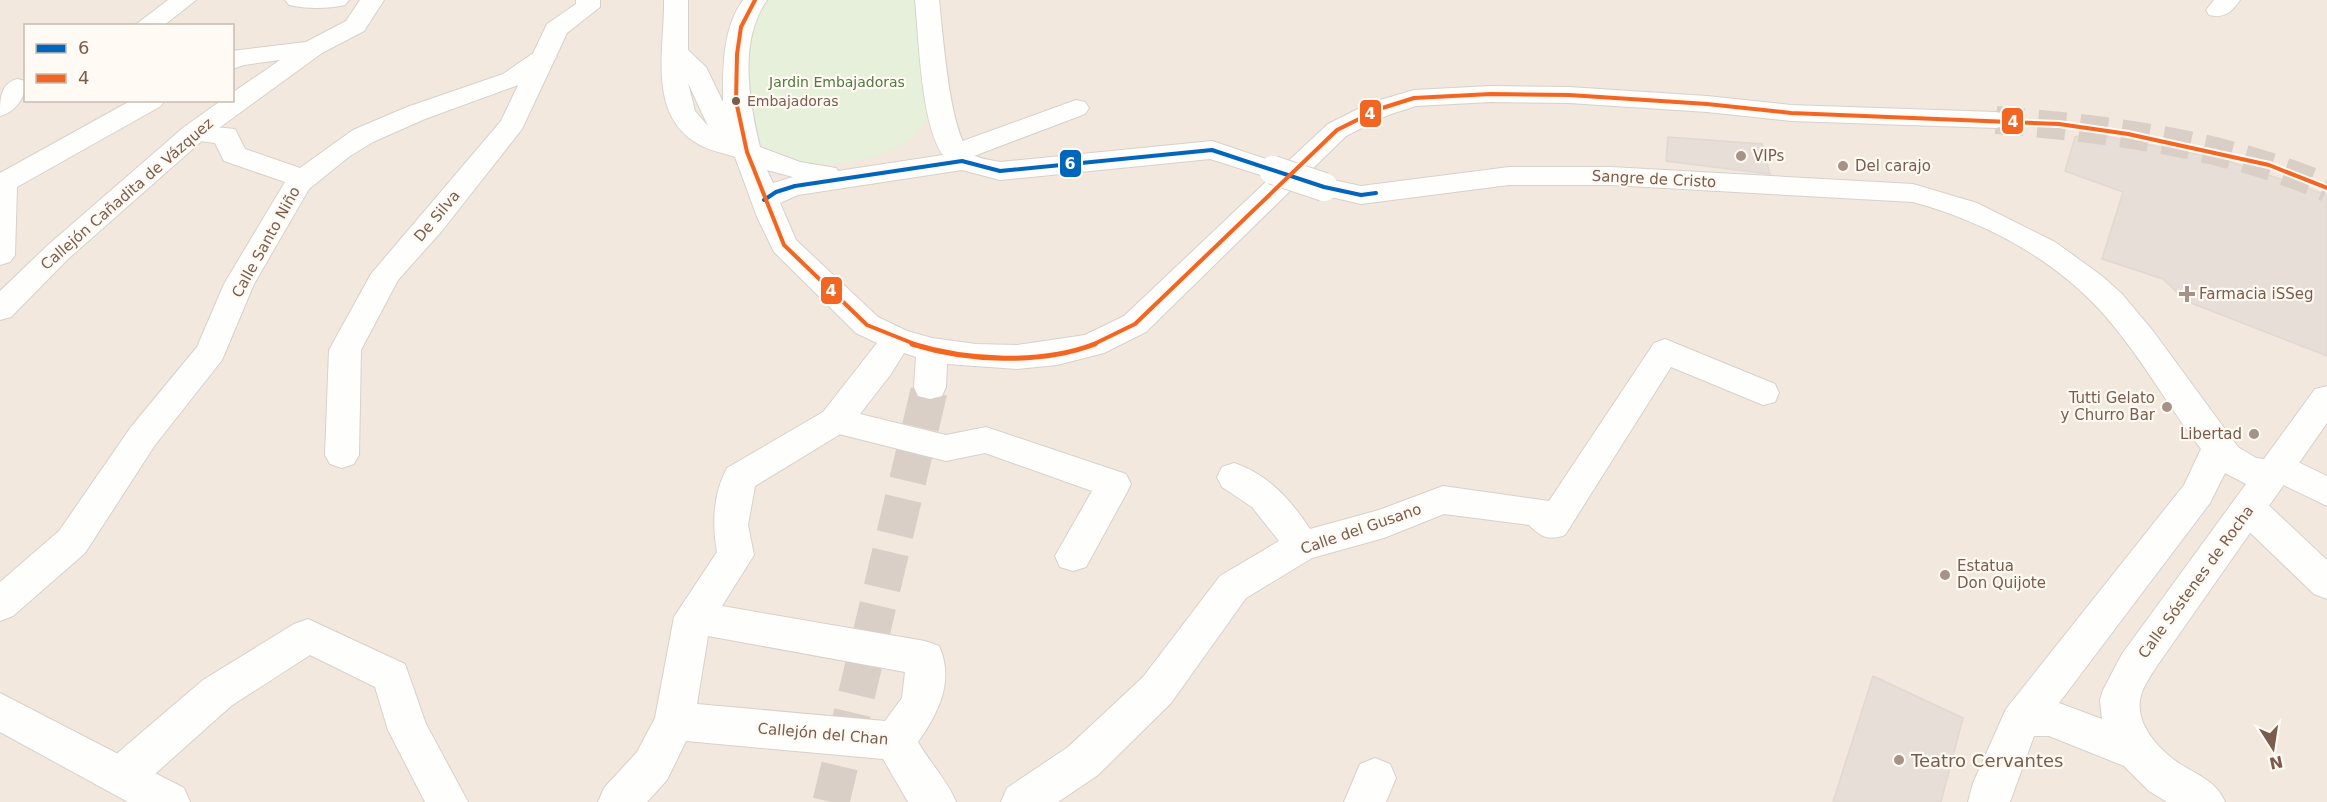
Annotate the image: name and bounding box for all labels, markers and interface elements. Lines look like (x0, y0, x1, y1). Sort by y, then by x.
legend (24, 24, 234, 102)
text: 6 (78, 37, 89, 58)
text: 4 (78, 67, 89, 88)
park label: Jardin Embajadoras (768, 74, 905, 90)
place label: Embajadoras (747, 93, 839, 109)
marker: Embajadoras (730, 95, 742, 107)
line badge: 4 (1359, 99, 1382, 128)
text: 4 (1364, 104, 1376, 123)
line badge: 4 (2001, 107, 2024, 135)
text: 4 (2007, 112, 2019, 131)
street label: Callejón Cañadita de Vázquez (37, 114, 217, 274)
place label: VIPs (1753, 147, 1784, 165)
line badge: 6 (1059, 149, 1082, 178)
marker: VIPs (1734, 149, 1748, 163)
text: 6 (1064, 154, 1076, 173)
place label: Del carajo (1855, 157, 1931, 175)
marker: Del carajo (1836, 159, 1850, 173)
street label: Sangre de Cristo (1591, 167, 1717, 191)
street label: Calle Santo Niño (228, 183, 304, 301)
street label: De Silva (410, 187, 464, 245)
line badge: 4 (820, 276, 843, 305)
text: 4 (825, 281, 837, 300)
place label: Farmacia iSSeg (2199, 285, 2314, 303)
marker: Farmacia iSSeg (2180, 287, 2194, 301)
place label: Tutti Gelato y Churro Bar (2061, 389, 2156, 424)
marker: Tutti Gelato y Churro Bar (2160, 400, 2174, 414)
place label: Libertad (2180, 425, 2242, 443)
marker: Libertad (2247, 427, 2261, 441)
street label: Calle del Gusano (1298, 500, 1424, 558)
street label: Calle Sóstenes de Rocha (2135, 502, 2257, 662)
place label: Estatua Don Quijote (1957, 557, 2046, 592)
marker: Estatua Don Quijote (1938, 568, 1952, 582)
north arrow (2243, 718, 2303, 778)
street label: Callejón del Chan (757, 719, 889, 749)
place label: Teatro Cervantes (1910, 750, 2063, 771)
text: N (2267, 751, 2285, 773)
marker: Teatro Cervantes (1892, 753, 1906, 767)

